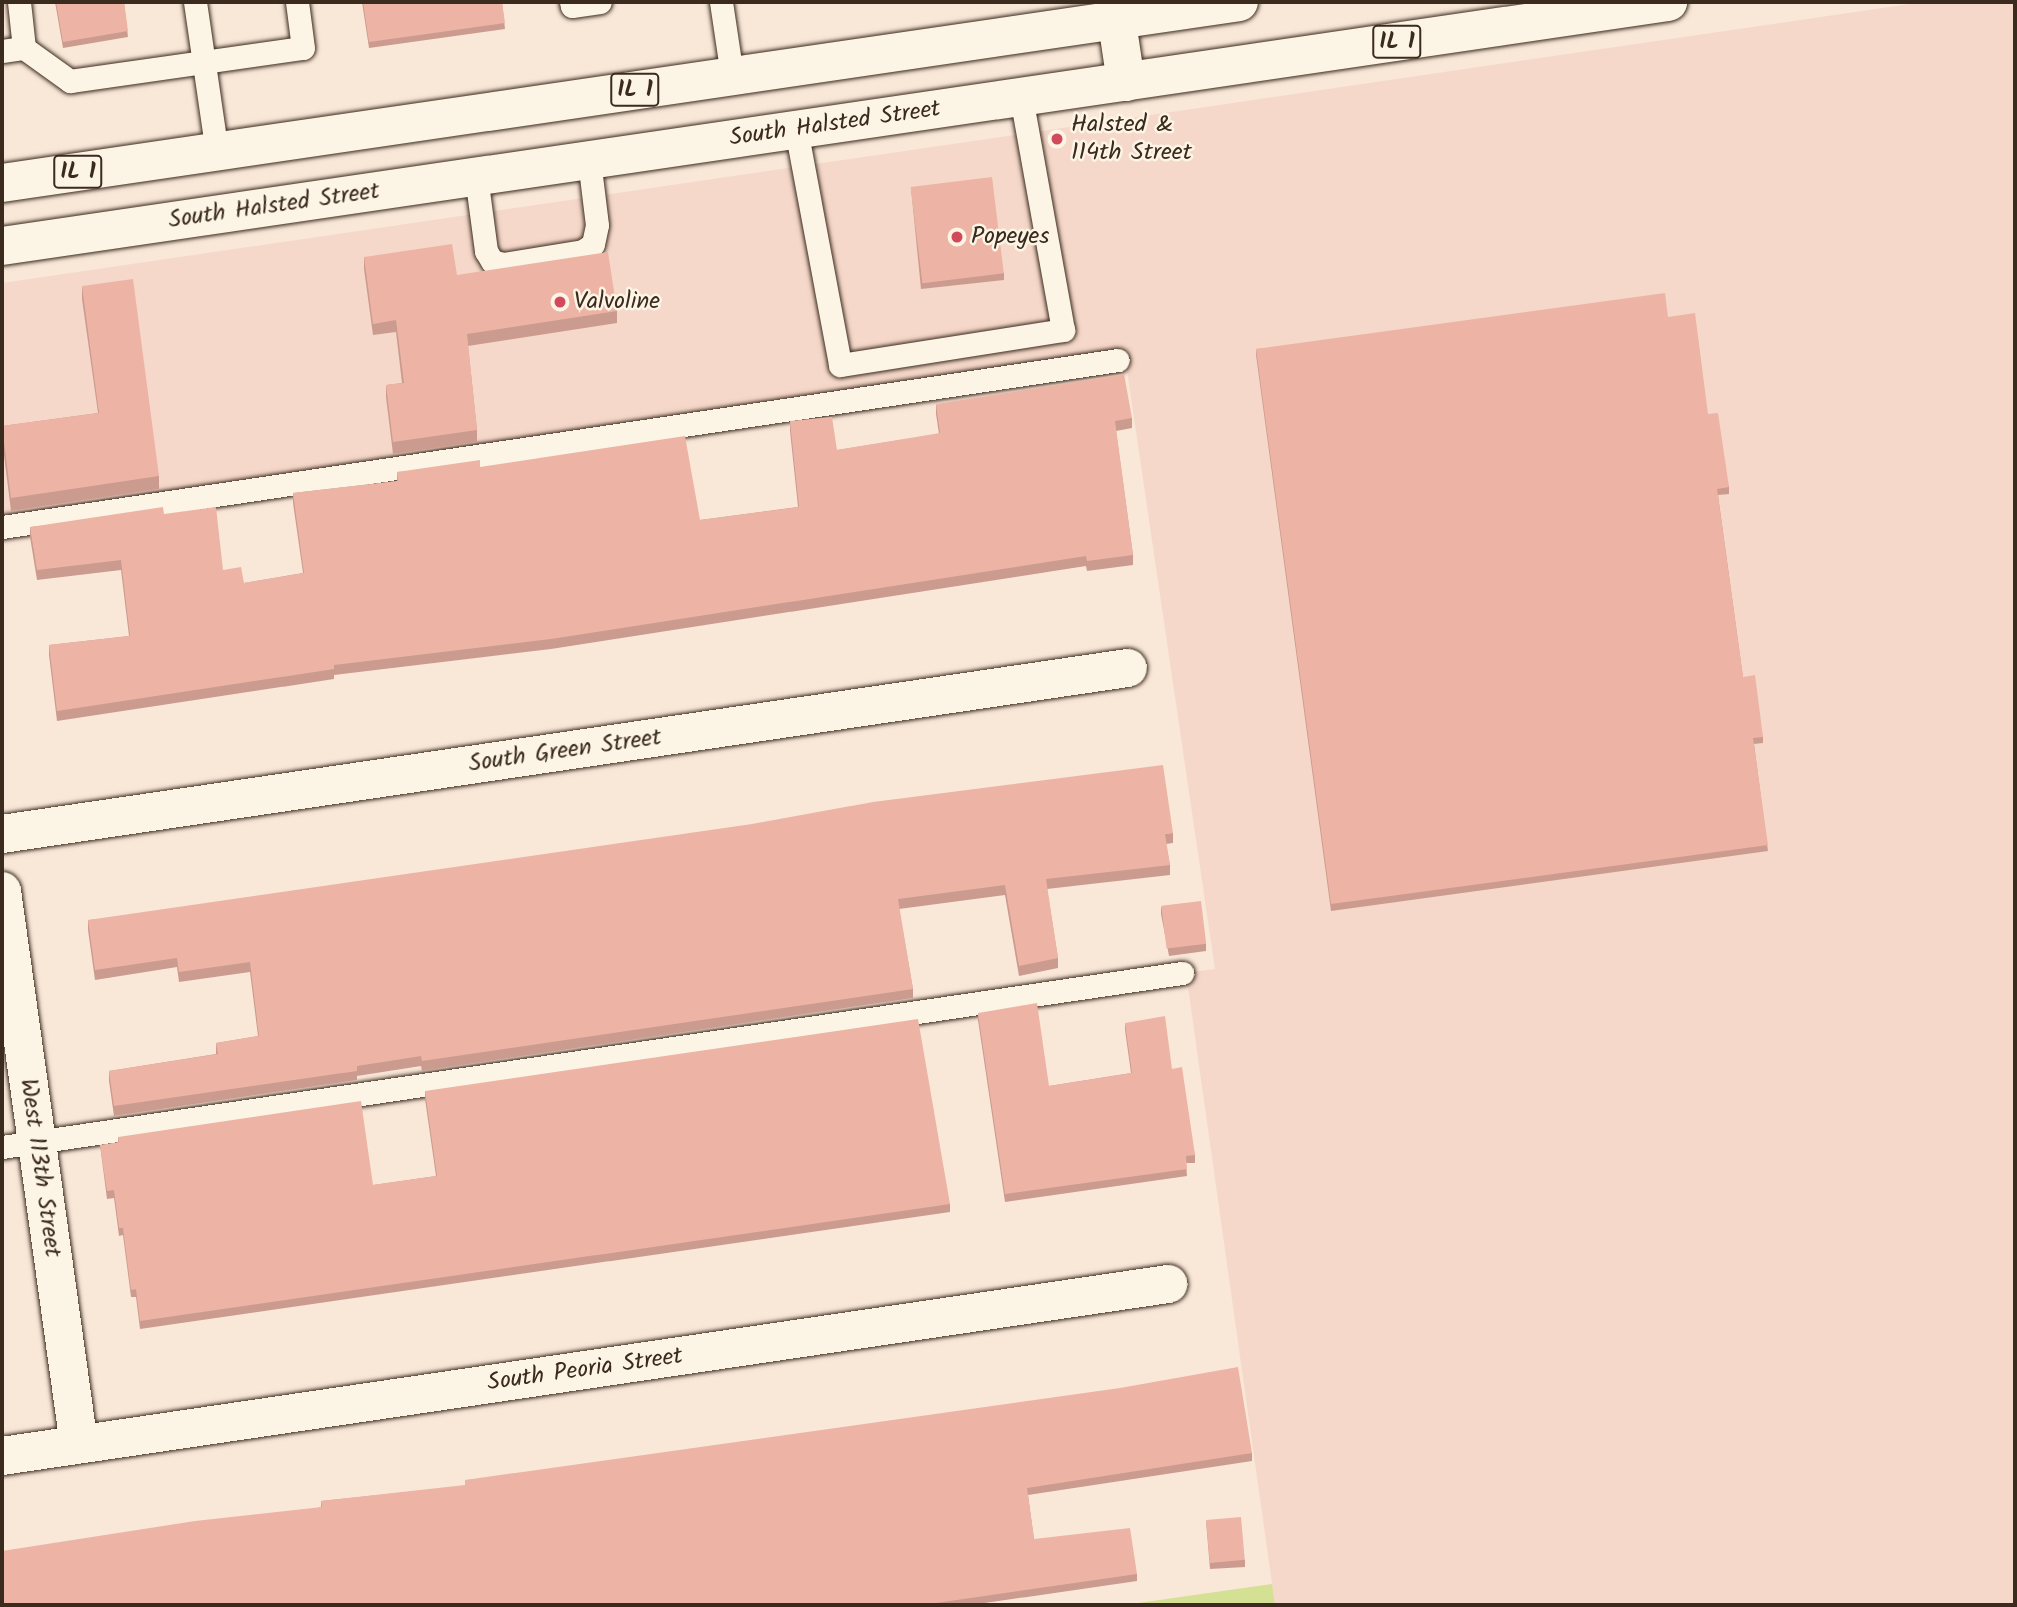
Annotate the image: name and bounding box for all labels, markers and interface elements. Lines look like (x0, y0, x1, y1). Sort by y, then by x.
road number: IL 1 (1371, 22, 1423, 61)
road number: IL 1 (609, 71, 661, 110)
street label: South Halsted Street (728, 95, 942, 153)
place label: Halsted & 114th Street (1071, 111, 1192, 167)
marker: Halsted & 114th Street (1049, 131, 1065, 147)
road number: IL 1 (52, 153, 104, 192)
street label: South Halsted Street (167, 177, 381, 235)
place label: Popeyes (971, 223, 1049, 251)
marker: Popeyes (949, 229, 965, 245)
place label: Valvoline (574, 288, 660, 316)
marker: Valvoline (552, 294, 568, 310)
street label: South Green Street (467, 723, 663, 779)
street label: West 113th Street (13, 1077, 67, 1259)
street label: South Peoria Street (485, 1342, 685, 1398)

